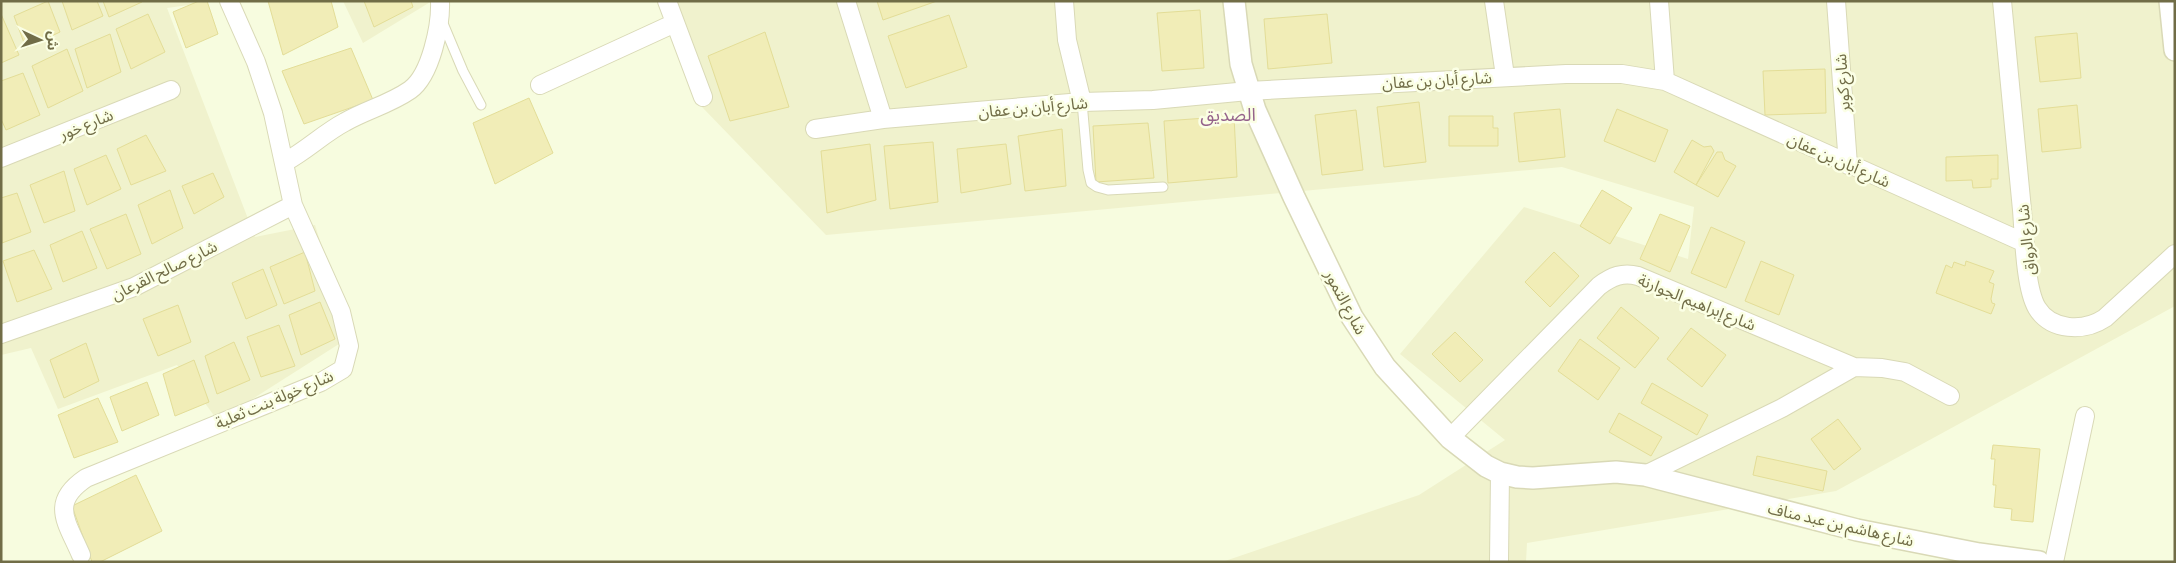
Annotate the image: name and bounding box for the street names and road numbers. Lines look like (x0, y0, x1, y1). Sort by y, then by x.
street label: شارع كوبر (1832, 53, 1857, 114)
street label: شارع أبان بن عفان (1382, 68, 1493, 96)
street label: شارع أبان بن عفان (977, 93, 1089, 125)
street label: شارع خور (56, 106, 117, 147)
street label: شارع أبان بن عفان (1783, 129, 1893, 194)
street label: شارع الرواق (2014, 203, 2043, 276)
street label: شارع صالح القرعان (109, 238, 222, 307)
street label: شارع التمور (1318, 266, 1370, 339)
street label: شارع إبراهيم الجوارنة (1634, 271, 1758, 338)
street label: شارع خولة بنت ثعلبة (213, 367, 337, 436)
street label: شارع هاشم بن عبد مناف (1765, 499, 1915, 553)

